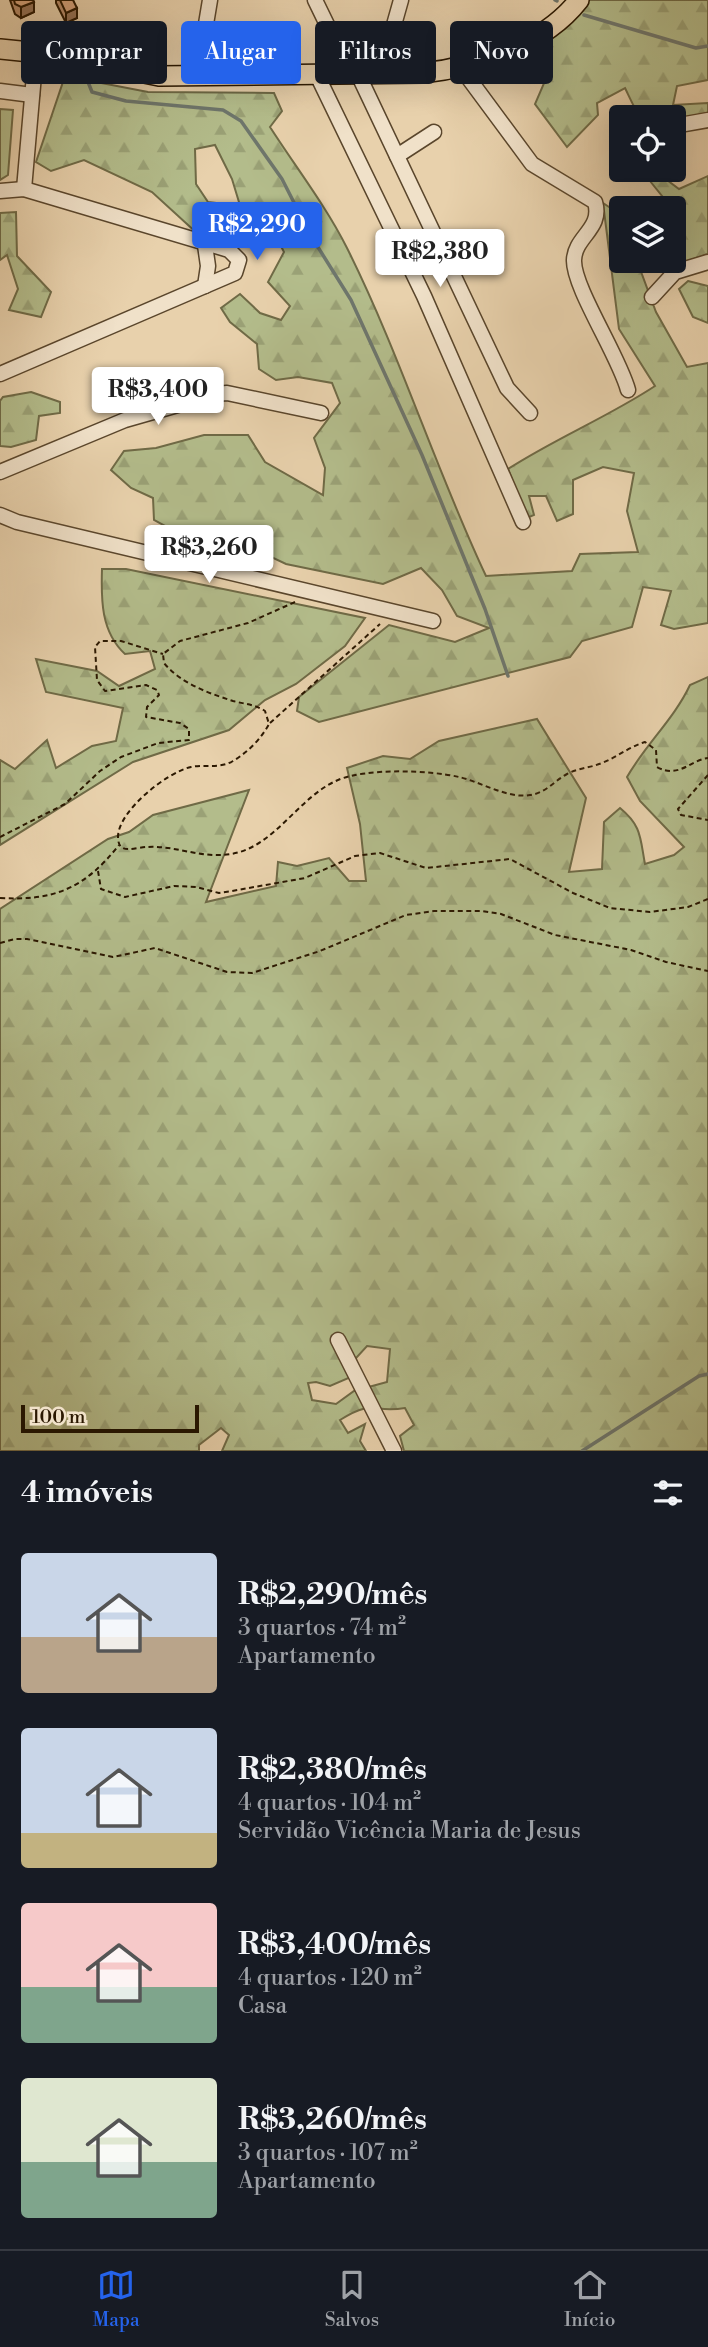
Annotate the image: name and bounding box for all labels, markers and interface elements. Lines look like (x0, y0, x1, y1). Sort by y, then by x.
chip: Comprar (21, 21, 167, 84)
chip: Alugar (181, 21, 301, 84)
chip: Filtros (315, 21, 436, 84)
chip: Novo (450, 21, 553, 84)
map controls (609, 105, 686, 273)
button: locate (609, 105, 686, 182)
button: layers (609, 196, 686, 273)
pin: R$2,290 (192, 202, 322, 262)
text: R$2,290 (208, 211, 306, 239)
pin: R$2,380 (375, 230, 505, 289)
text: R$2,380 (391, 238, 489, 266)
pin: R$3,400 (93, 368, 223, 427)
text: R$3,400 (108, 376, 208, 404)
pin: R$3,260 (144, 526, 274, 585)
text: R$3,260 (160, 534, 258, 562)
scale bar (21, 1402, 200, 1434)
text: 100 m (32, 1405, 85, 1429)
text: 4 imóveis (21, 1474, 153, 1512)
icon: filters (649, 1474, 687, 1512)
text: R$2,290/mês (238, 1576, 427, 1614)
icon: home (77, 1581, 161, 1665)
text: 3 quartos · 74 m² (238, 1614, 406, 1642)
text: Apartamento (238, 1642, 376, 1670)
text: R$2,380/mês (238, 1751, 427, 1789)
icon: home (77, 1756, 161, 1840)
text: 4 quartos · 104 m² (238, 1789, 421, 1817)
text: Servidão Vicência Maria de Jesus (238, 1817, 581, 1845)
text: R$3,400/mês (238, 1926, 431, 1964)
icon: home (77, 1931, 161, 2015)
text: 4 quartos · 120 m² (238, 1964, 422, 1992)
text: Casa (238, 1992, 287, 2020)
text: R$3,260/mês (238, 2101, 427, 2139)
icon: home (77, 2106, 161, 2190)
text: 3 quartos · 107 m² (238, 2139, 418, 2167)
text: Apartamento (238, 2167, 376, 2195)
tab: Mapa (93, 2266, 140, 2332)
tab: Salvos (325, 2266, 379, 2332)
tab: Início (564, 2266, 615, 2332)

